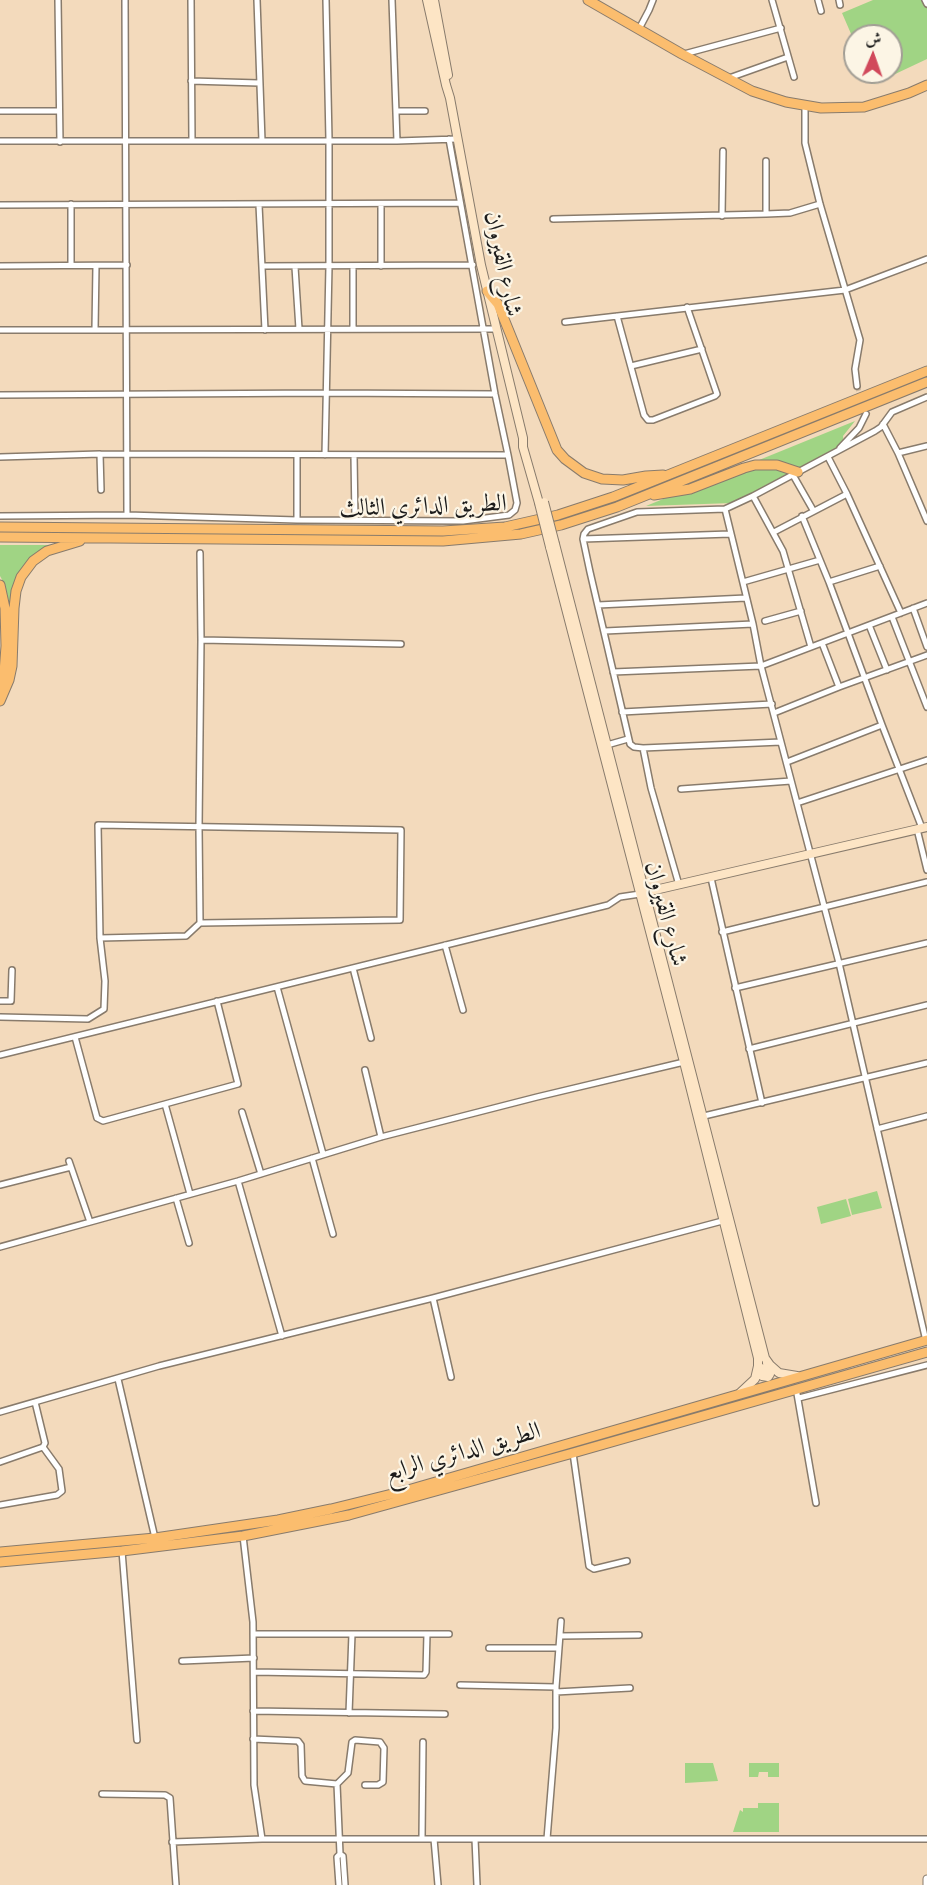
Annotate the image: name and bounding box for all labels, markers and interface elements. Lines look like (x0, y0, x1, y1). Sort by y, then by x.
north arrow (843, 24, 903, 84)
text: ش (865, 26, 882, 50)
street label: شارع القيروان (477, 209, 527, 319)
street label: الطريق الدائري الثالث (339, 490, 507, 524)
street label: شارع القيروان (637, 859, 693, 969)
street label: الطريق الدائري الرابع (382, 1417, 544, 1489)

